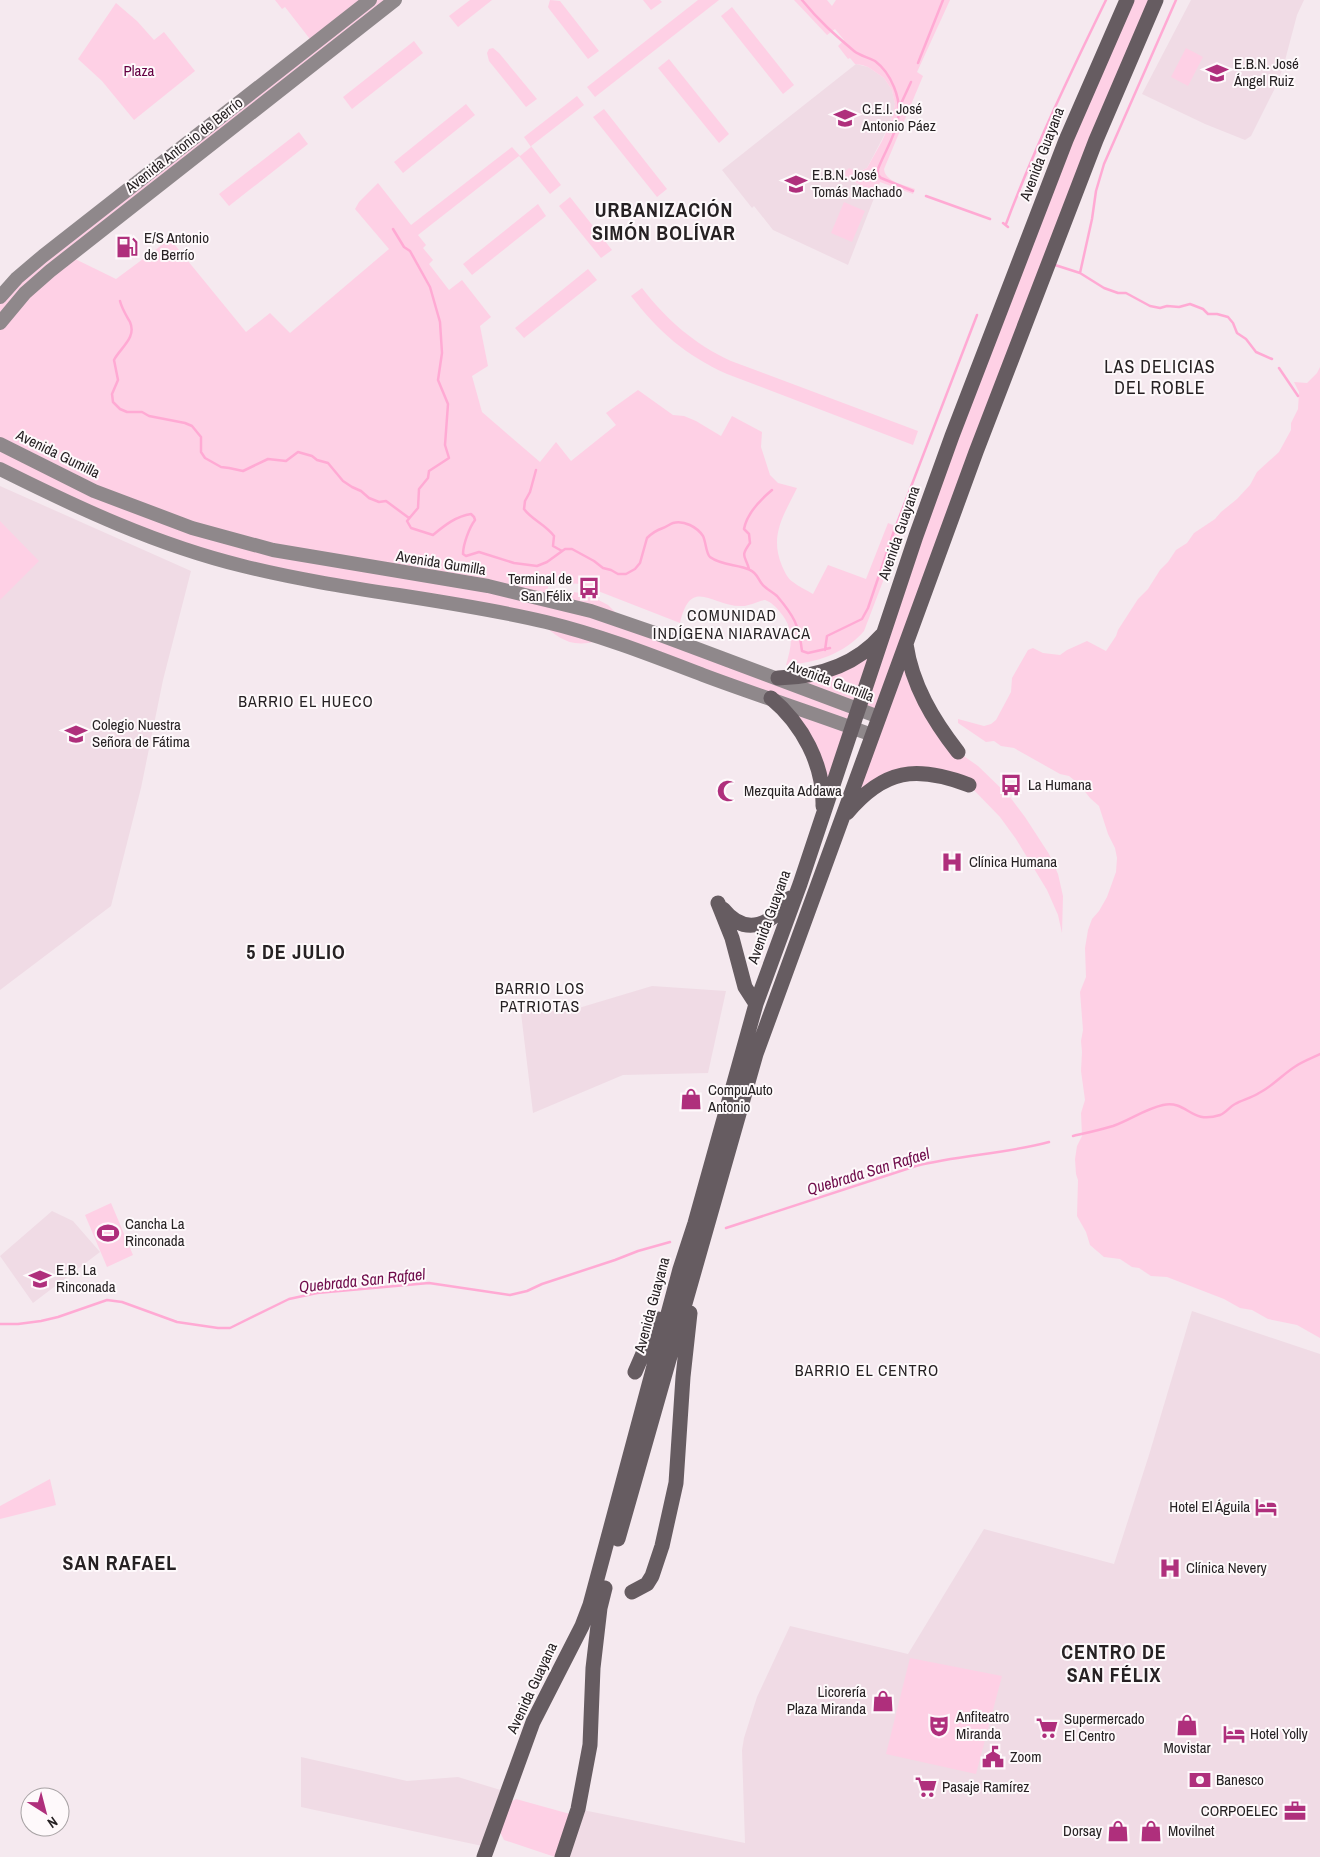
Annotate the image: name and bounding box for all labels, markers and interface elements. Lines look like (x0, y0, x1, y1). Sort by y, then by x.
place label: E.B.N. José Ángel Ruiz (1233, 53, 1299, 91)
park label: Plaza (124, 60, 155, 81)
school or university icon: E.B.N. José Ángel Ruiz (1204, 60, 1230, 86)
street label: Avenida Antonio de Berrío (120, 92, 247, 198)
place label: C.E.I. José Antonio Páez (861, 98, 936, 136)
street label: Avenida Guayana (1014, 104, 1069, 204)
school or university icon: C.E.I. José Antonio Páez (832, 105, 858, 131)
place label: E.B.N. José Tomás Machado (812, 164, 902, 202)
school or university icon: E.B.N. José Tomás Machado (783, 171, 809, 197)
district label: URBANIZACIÓN SIMÓN BOLÍVAR (592, 196, 736, 246)
place label: E/S Antonio de Berrío (144, 227, 209, 265)
fuel station icon: E/S Antonio de Berrío (114, 234, 140, 260)
district label: LAS DELICIAS DEL ROBLE (1104, 354, 1216, 400)
street label: Avenida Gumilla (12, 424, 104, 483)
street label: Avenida Guayana (872, 483, 925, 584)
street label: Avenida Gumilla (394, 545, 488, 580)
place label: Terminal de San Félix (508, 568, 573, 606)
bus stop icon: Terminal de San Félix (576, 575, 602, 601)
district label: COMUNIDAD INDÍGENA NIARAVACA (653, 604, 811, 644)
street label: Avenida Gumilla (784, 654, 877, 707)
district label: BARRIO EL HUECO (238, 690, 374, 712)
place label: Colegio Nuestra Señora de Fátima (92, 714, 190, 752)
school or university icon: Colegio Nuestra Señora de Fátima (63, 721, 89, 747)
bus stop icon: La Humana (998, 772, 1024, 798)
place label: La Humana (1028, 774, 1092, 795)
mosque icon: Mezquita Addawa (715, 778, 741, 804)
place label: Mezquita Addawa (744, 780, 842, 801)
hospital icon: Clínica Humana (939, 849, 965, 875)
place label: Clínica Humana (969, 851, 1057, 872)
street label: Avenida Guayana (742, 867, 795, 968)
district label: 5 DE JULIO (246, 938, 346, 965)
district label: BARRIO LOS PATRIOTAS (495, 977, 585, 1017)
place label: CompuAuto Antonio (707, 1079, 773, 1117)
shop icon: CompuAuto Antonio (678, 1086, 704, 1112)
water label: Quebrada San Rafael (804, 1142, 933, 1200)
place label: Cancha La Rinconada (125, 1213, 185, 1251)
sports icon: Cancha La Rinconada (95, 1220, 121, 1246)
street label: Avenida Guayana (628, 1255, 674, 1356)
place label: E.B. La Rinconada (56, 1259, 116, 1297)
water label: Quebrada San Rafael (298, 1262, 427, 1298)
school or university icon: E.B. La Rinconada (27, 1266, 53, 1292)
district label: BARRIO EL CENTRO (795, 1359, 939, 1381)
hotel icon: Hotel El Águila (1253, 1494, 1279, 1520)
place label: Hotel El Águila (1169, 1496, 1250, 1517)
district label: SAN RAFAEL (63, 1549, 177, 1576)
hospital icon: Clínica Nevery (1157, 1555, 1183, 1581)
place label: Clínica Nevery (1186, 1557, 1268, 1578)
district label: CENTRO DE SAN FÉLIX (1061, 1638, 1167, 1688)
street label: Avenida Guayana (501, 1639, 562, 1738)
place label: Licorería Plaza Miranda (787, 1681, 866, 1719)
shop icon: Licorería Plaza Miranda (870, 1688, 896, 1714)
place label: Anfiteatro Miranda (955, 1706, 1010, 1744)
place label: Supermercado El Centro (1064, 1708, 1145, 1746)
shop icon: Movistar (1174, 1712, 1200, 1738)
theatre icon: Anfiteatro Miranda (926, 1713, 952, 1739)
supermarket icon: Supermercado El Centro (1034, 1715, 1060, 1741)
hotel icon: Hotel Yolly (1221, 1721, 1247, 1747)
place label: Hotel Yolly (1250, 1723, 1308, 1744)
place label: Movistar (1163, 1737, 1211, 1758)
public building icon: Zoom (980, 1744, 1006, 1770)
place label: Zoom (1010, 1746, 1041, 1767)
bank icon: Banesco (1187, 1767, 1213, 1793)
place label: Banesco (1216, 1769, 1264, 1790)
supermarket icon: Pasaje Ramírez (913, 1774, 939, 1800)
place label: Pasaje Ramírez (942, 1776, 1030, 1797)
north arrow (20, 1787, 70, 1837)
office icon: CORPOELEC (1282, 1798, 1308, 1824)
place label: CORPOELEC (1201, 1800, 1278, 1821)
text: N (44, 1813, 61, 1832)
shop icon: Dorsay (1105, 1818, 1131, 1844)
shop icon: Movilnet (1138, 1818, 1164, 1844)
place label: Dorsay (1063, 1820, 1103, 1841)
place label: Movilnet (1168, 1820, 1215, 1841)

